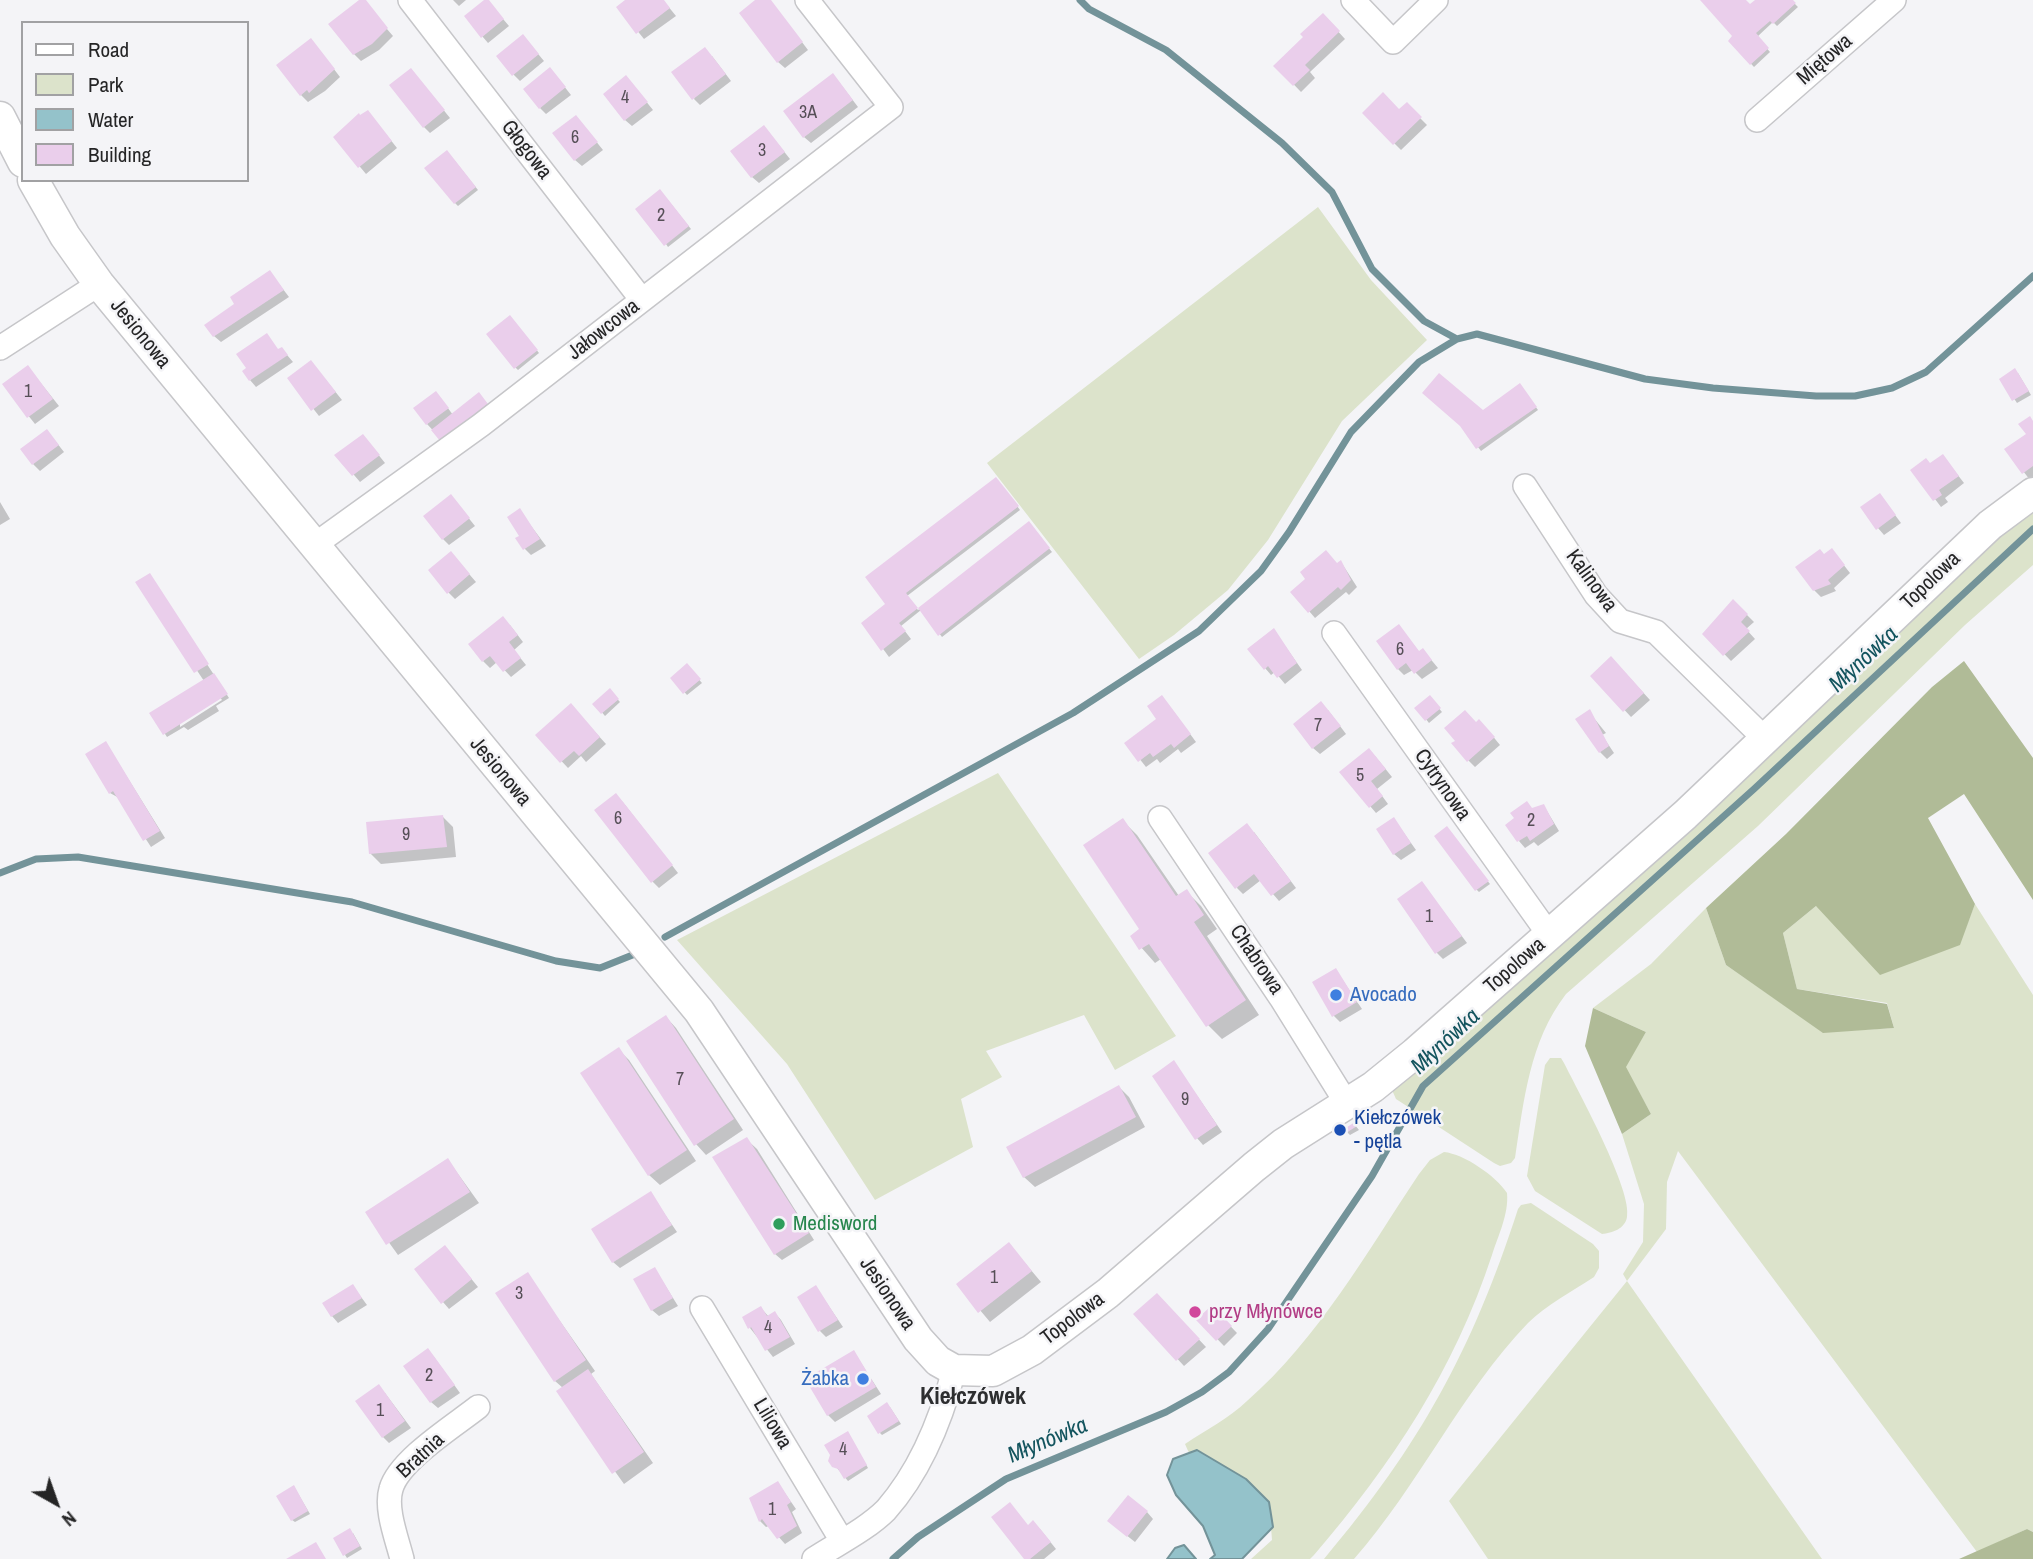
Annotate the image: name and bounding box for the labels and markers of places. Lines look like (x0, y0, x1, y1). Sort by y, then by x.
place label: Avocado (1350, 982, 1417, 1008)
marker: Avocado (1328, 987, 1344, 1003)
place label: Kiełczówek - pętla (1354, 1105, 1441, 1155)
marker: Kiełczówek - pętla (1332, 1122, 1348, 1138)
place label: Medisword (793, 1211, 877, 1237)
marker: Medisword (771, 1216, 787, 1232)
place label: przy Młynówce (1209, 1299, 1323, 1325)
marker: przy Młynówce (1187, 1304, 1203, 1320)
place label: Żabka (801, 1366, 849, 1392)
marker: Żabka (855, 1371, 871, 1387)

